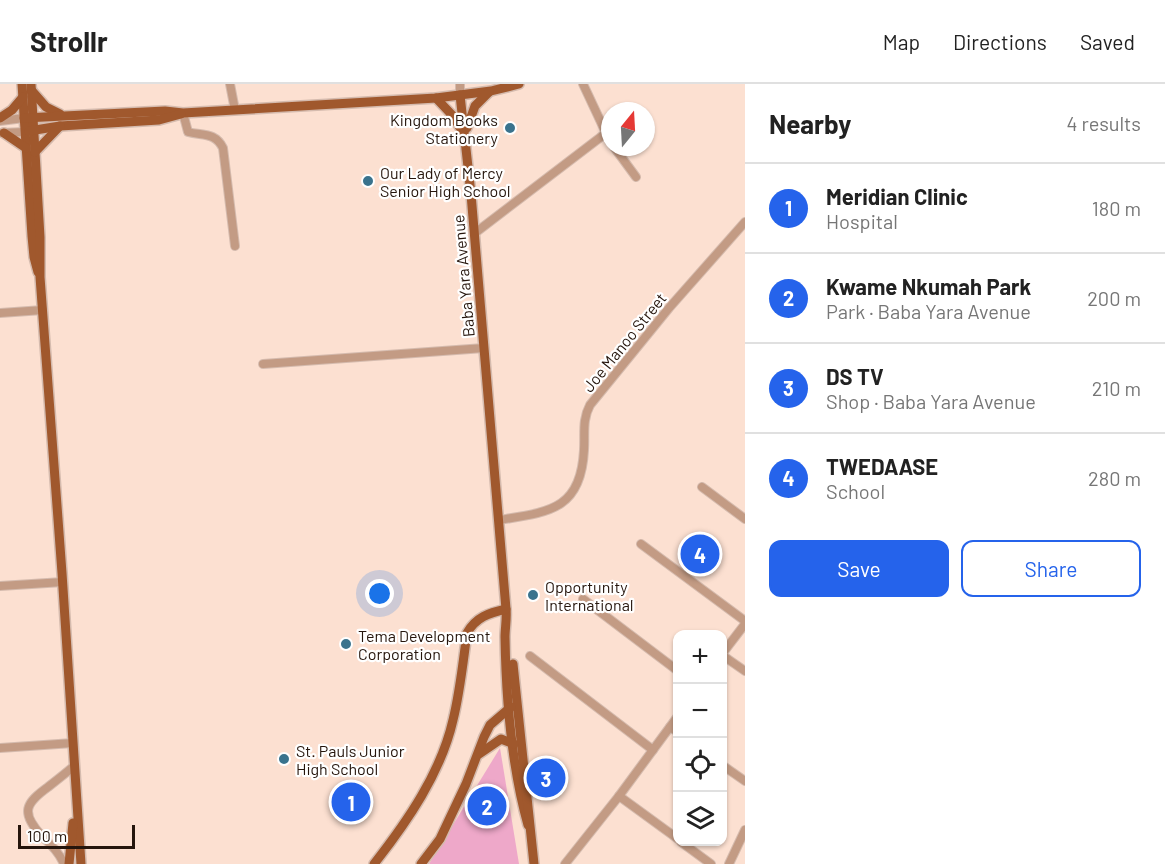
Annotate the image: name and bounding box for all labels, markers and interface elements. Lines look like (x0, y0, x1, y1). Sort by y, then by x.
text: Strollr (30, 24, 108, 58)
text: Map (883, 29, 920, 54)
text: Directions (953, 29, 1047, 54)
text: Saved (1080, 29, 1135, 54)
north arrow (601, 102, 655, 156)
text: Nearby (769, 108, 851, 139)
place label: Kingdom Books Stationery (390, 110, 499, 147)
text: 4 results (1066, 111, 1141, 135)
marker: Kingdom Books Stationery (503, 121, 517, 135)
place label: Our Lady of Mercy Senior High School (380, 163, 511, 200)
marker: Our Lady of Mercy Senior High School (361, 174, 375, 188)
text: Meridian Clinic (826, 183, 968, 209)
text: 1 (785, 196, 792, 220)
text: 180 m (1092, 196, 1141, 220)
text: Hospital (826, 209, 898, 233)
street label: Baba Yara Avenue (448, 214, 478, 338)
text: Kwame Nkumah Park (826, 273, 1031, 299)
text: 2 (783, 286, 794, 310)
text: 200 m (1087, 286, 1141, 310)
street label: Joe Manoo Street (578, 289, 670, 395)
text: Park · Baba Yara Avenue (826, 299, 1031, 323)
text: DS TV (826, 363, 884, 389)
text: 3 (783, 376, 794, 400)
text: 210 m (1092, 376, 1141, 400)
text: Shop · Baba Yara Avenue (826, 389, 1036, 413)
text: TWEDAASE (826, 453, 938, 479)
text: 4 (782, 466, 795, 490)
text: 280 m (1088, 466, 1141, 490)
text: School (826, 479, 885, 503)
pin: 4 (680, 532, 720, 576)
button: Save (769, 540, 949, 597)
button: Share (961, 540, 1141, 597)
place label: Opportunity International (545, 577, 634, 614)
your location (365, 579, 394, 608)
marker: Opportunity International (526, 588, 540, 602)
place label: Tema Development Corporation (358, 626, 491, 663)
map controls (673, 630, 727, 846)
button: + (673, 630, 727, 684)
marker: Tema Development Corporation (339, 637, 353, 651)
button: − (673, 684, 727, 738)
button: locate (673, 738, 727, 792)
place label: St. Pauls Junior High School (296, 741, 405, 778)
marker: St. Pauls Junior High School (277, 752, 291, 766)
pin: 3 (526, 756, 566, 800)
pin: 1 (332, 780, 370, 824)
pin: 2 (468, 784, 506, 828)
button: layers (673, 792, 727, 846)
scale bar (18, 822, 135, 850)
text: 100 m (27, 826, 67, 845)

